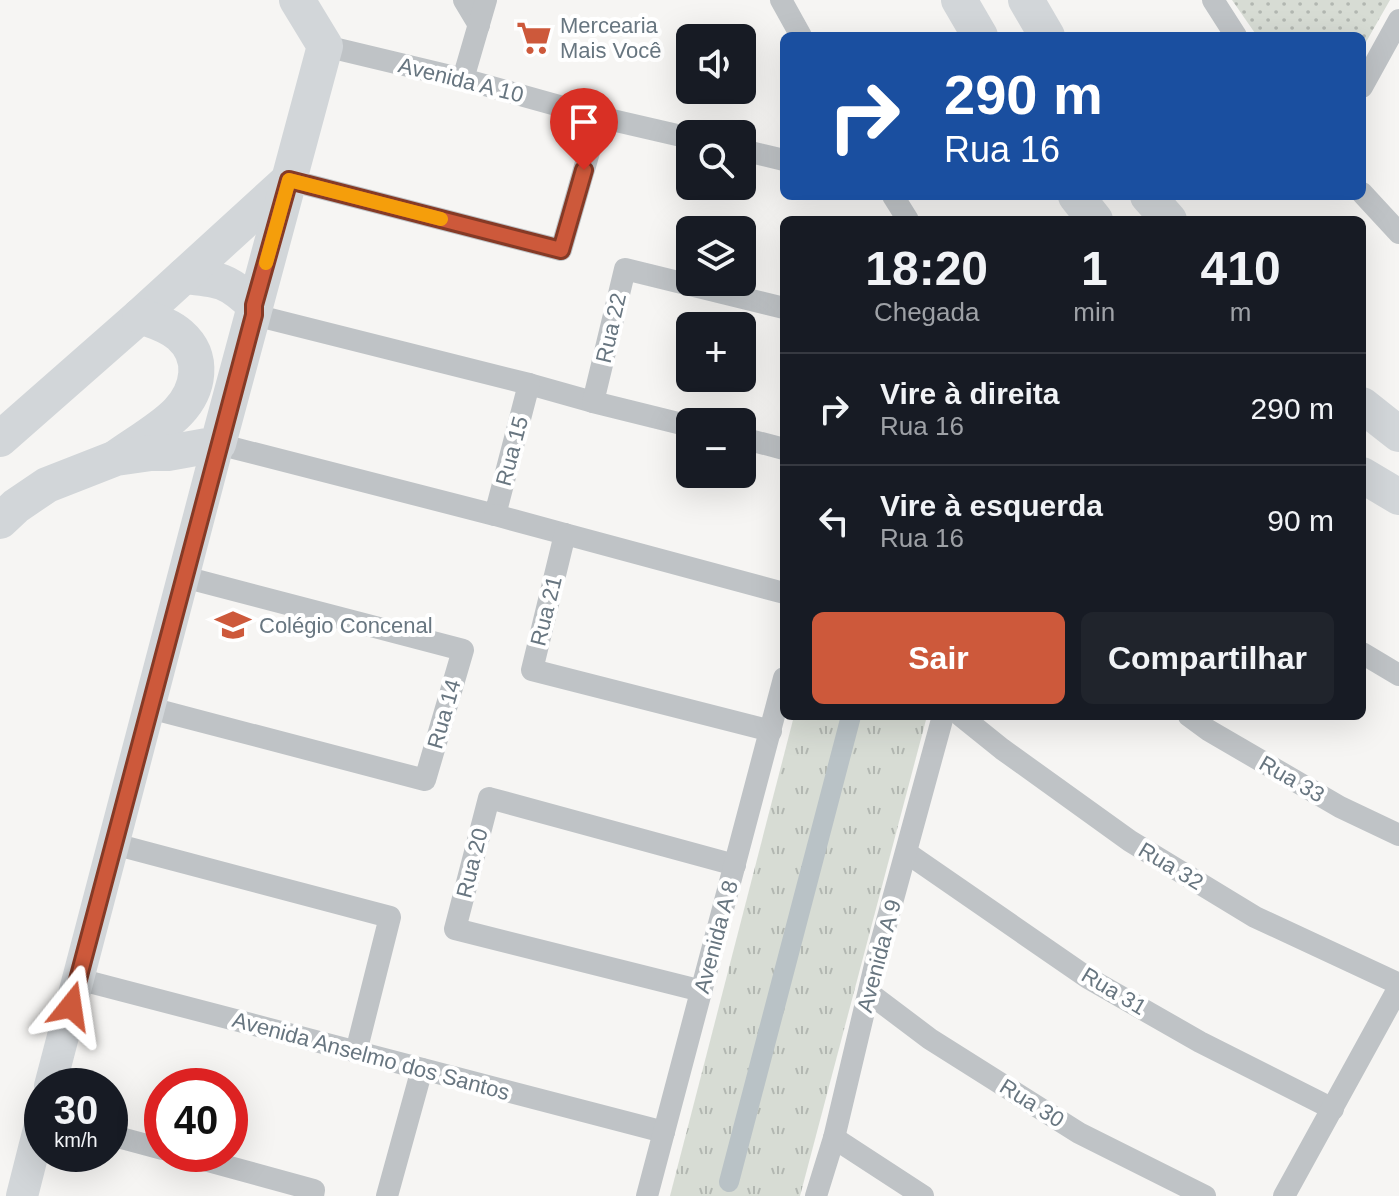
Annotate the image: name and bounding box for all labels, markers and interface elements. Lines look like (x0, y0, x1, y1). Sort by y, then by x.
place label: Mercearia Mais Você (560, 13, 662, 63)
supermarket icon: Mercearia Mais Você (515, 19, 553, 57)
map controls (676, 24, 756, 488)
button: sound (676, 24, 756, 104)
street label: Avenida A 10 (396, 52, 526, 108)
text: 290 m (944, 63, 1103, 126)
icon: right (812, 64, 916, 168)
pin (550, 88, 618, 170)
icon: arrive (562, 100, 606, 144)
button: search (676, 120, 756, 200)
text: Rua 16 (944, 129, 1060, 170)
button: layers (676, 216, 756, 296)
text: 18:20 (865, 242, 988, 295)
text: 1 (1081, 242, 1108, 295)
text: 410 (1201, 242, 1281, 295)
street label: Rua 22 (591, 291, 631, 365)
text: Chegada (874, 297, 979, 327)
text: min (1073, 297, 1115, 327)
text: m (1230, 297, 1251, 327)
button: + (676, 312, 756, 392)
text: Vire à direita (880, 377, 1060, 410)
icon: right (812, 387, 856, 431)
text: 290 m (1251, 392, 1334, 425)
button: − (676, 408, 756, 488)
text: Rua 16 (880, 411, 964, 441)
street label: Rua 15 (491, 413, 533, 489)
text: Vire à esquerda (880, 489, 1103, 522)
icon: left (812, 499, 856, 543)
text: 90 m (1267, 504, 1334, 537)
text: Rua 16 (880, 523, 964, 553)
street label: Rua 21 (525, 574, 567, 648)
school or university icon: Colégio Concenal (214, 606, 252, 644)
button: Sair (812, 612, 1065, 704)
button: Compartilhar (1081, 612, 1334, 704)
place label: Colégio Concenal (259, 613, 433, 638)
street label: Rua 14 (422, 676, 466, 752)
street label: Rua 33 (1255, 750, 1329, 808)
street label: Rua 20 (451, 826, 493, 900)
street label: Rua 32 (1134, 837, 1208, 895)
street label: Avenida A 8 (689, 878, 743, 996)
street label: Avenida A 9 (852, 897, 906, 1015)
street label: Rua 31 (1077, 962, 1151, 1020)
position arrow (29, 964, 113, 1048)
street label: Avenida Anselmo dos Santos (230, 1007, 512, 1105)
speed limit sign: 40 (144, 1068, 248, 1172)
street label: Rua 30 (995, 1074, 1069, 1132)
text: 30 (54, 1088, 98, 1132)
text: km/h (54, 1129, 98, 1151)

